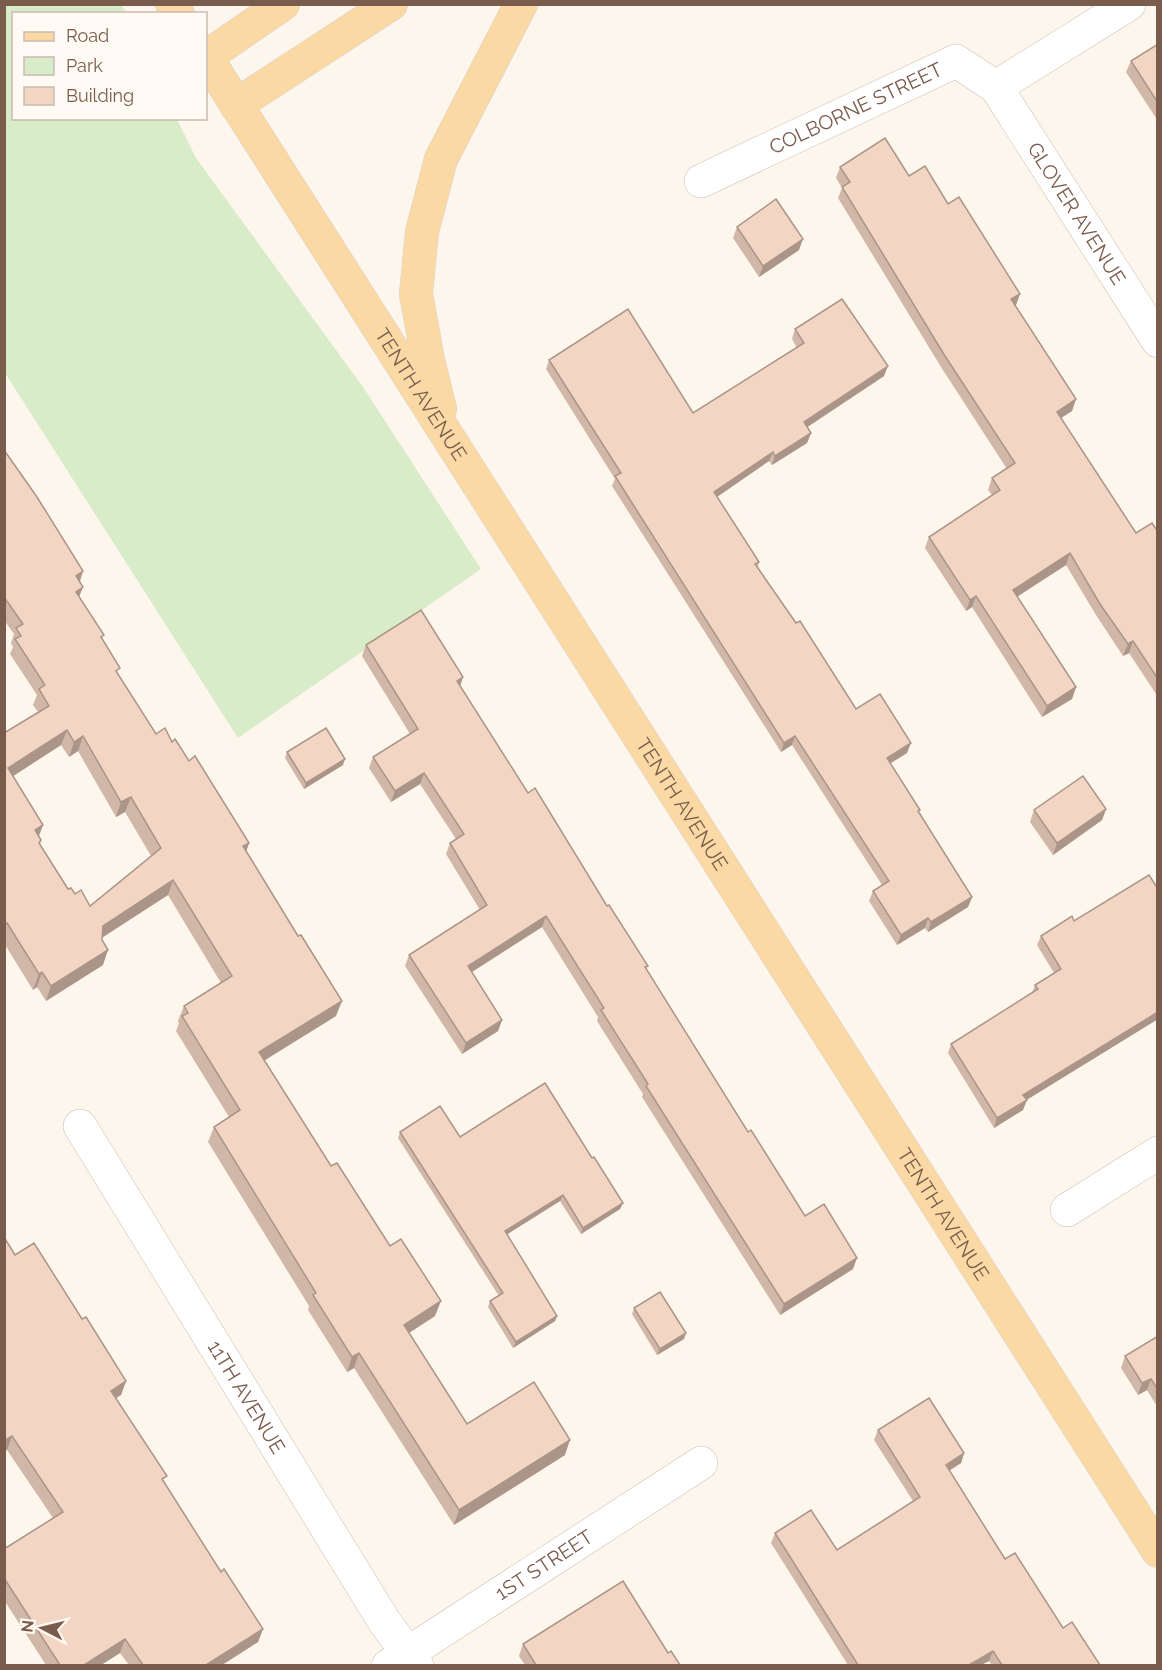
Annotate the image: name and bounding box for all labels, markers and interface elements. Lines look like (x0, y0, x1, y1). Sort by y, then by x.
legend (12, 12, 207, 120)
text: Road (66, 25, 109, 46)
text: Park (66, 55, 103, 76)
street label: COLBORNE STREET (765, 57, 946, 159)
text: Building (66, 85, 134, 106)
street label: GLOVER AVENUE (1022, 138, 1131, 289)
street label: TENTH AVENUE (370, 324, 472, 465)
street label: TENTH AVENUE (631, 734, 733, 875)
street label: TENTH AVENUE (892, 1143, 994, 1285)
street label: 11TH AVENUE (203, 1336, 290, 1458)
street label: 1ST STREET (491, 1524, 597, 1605)
north arrow (12, 1598, 72, 1658)
text: N (17, 1619, 38, 1633)

